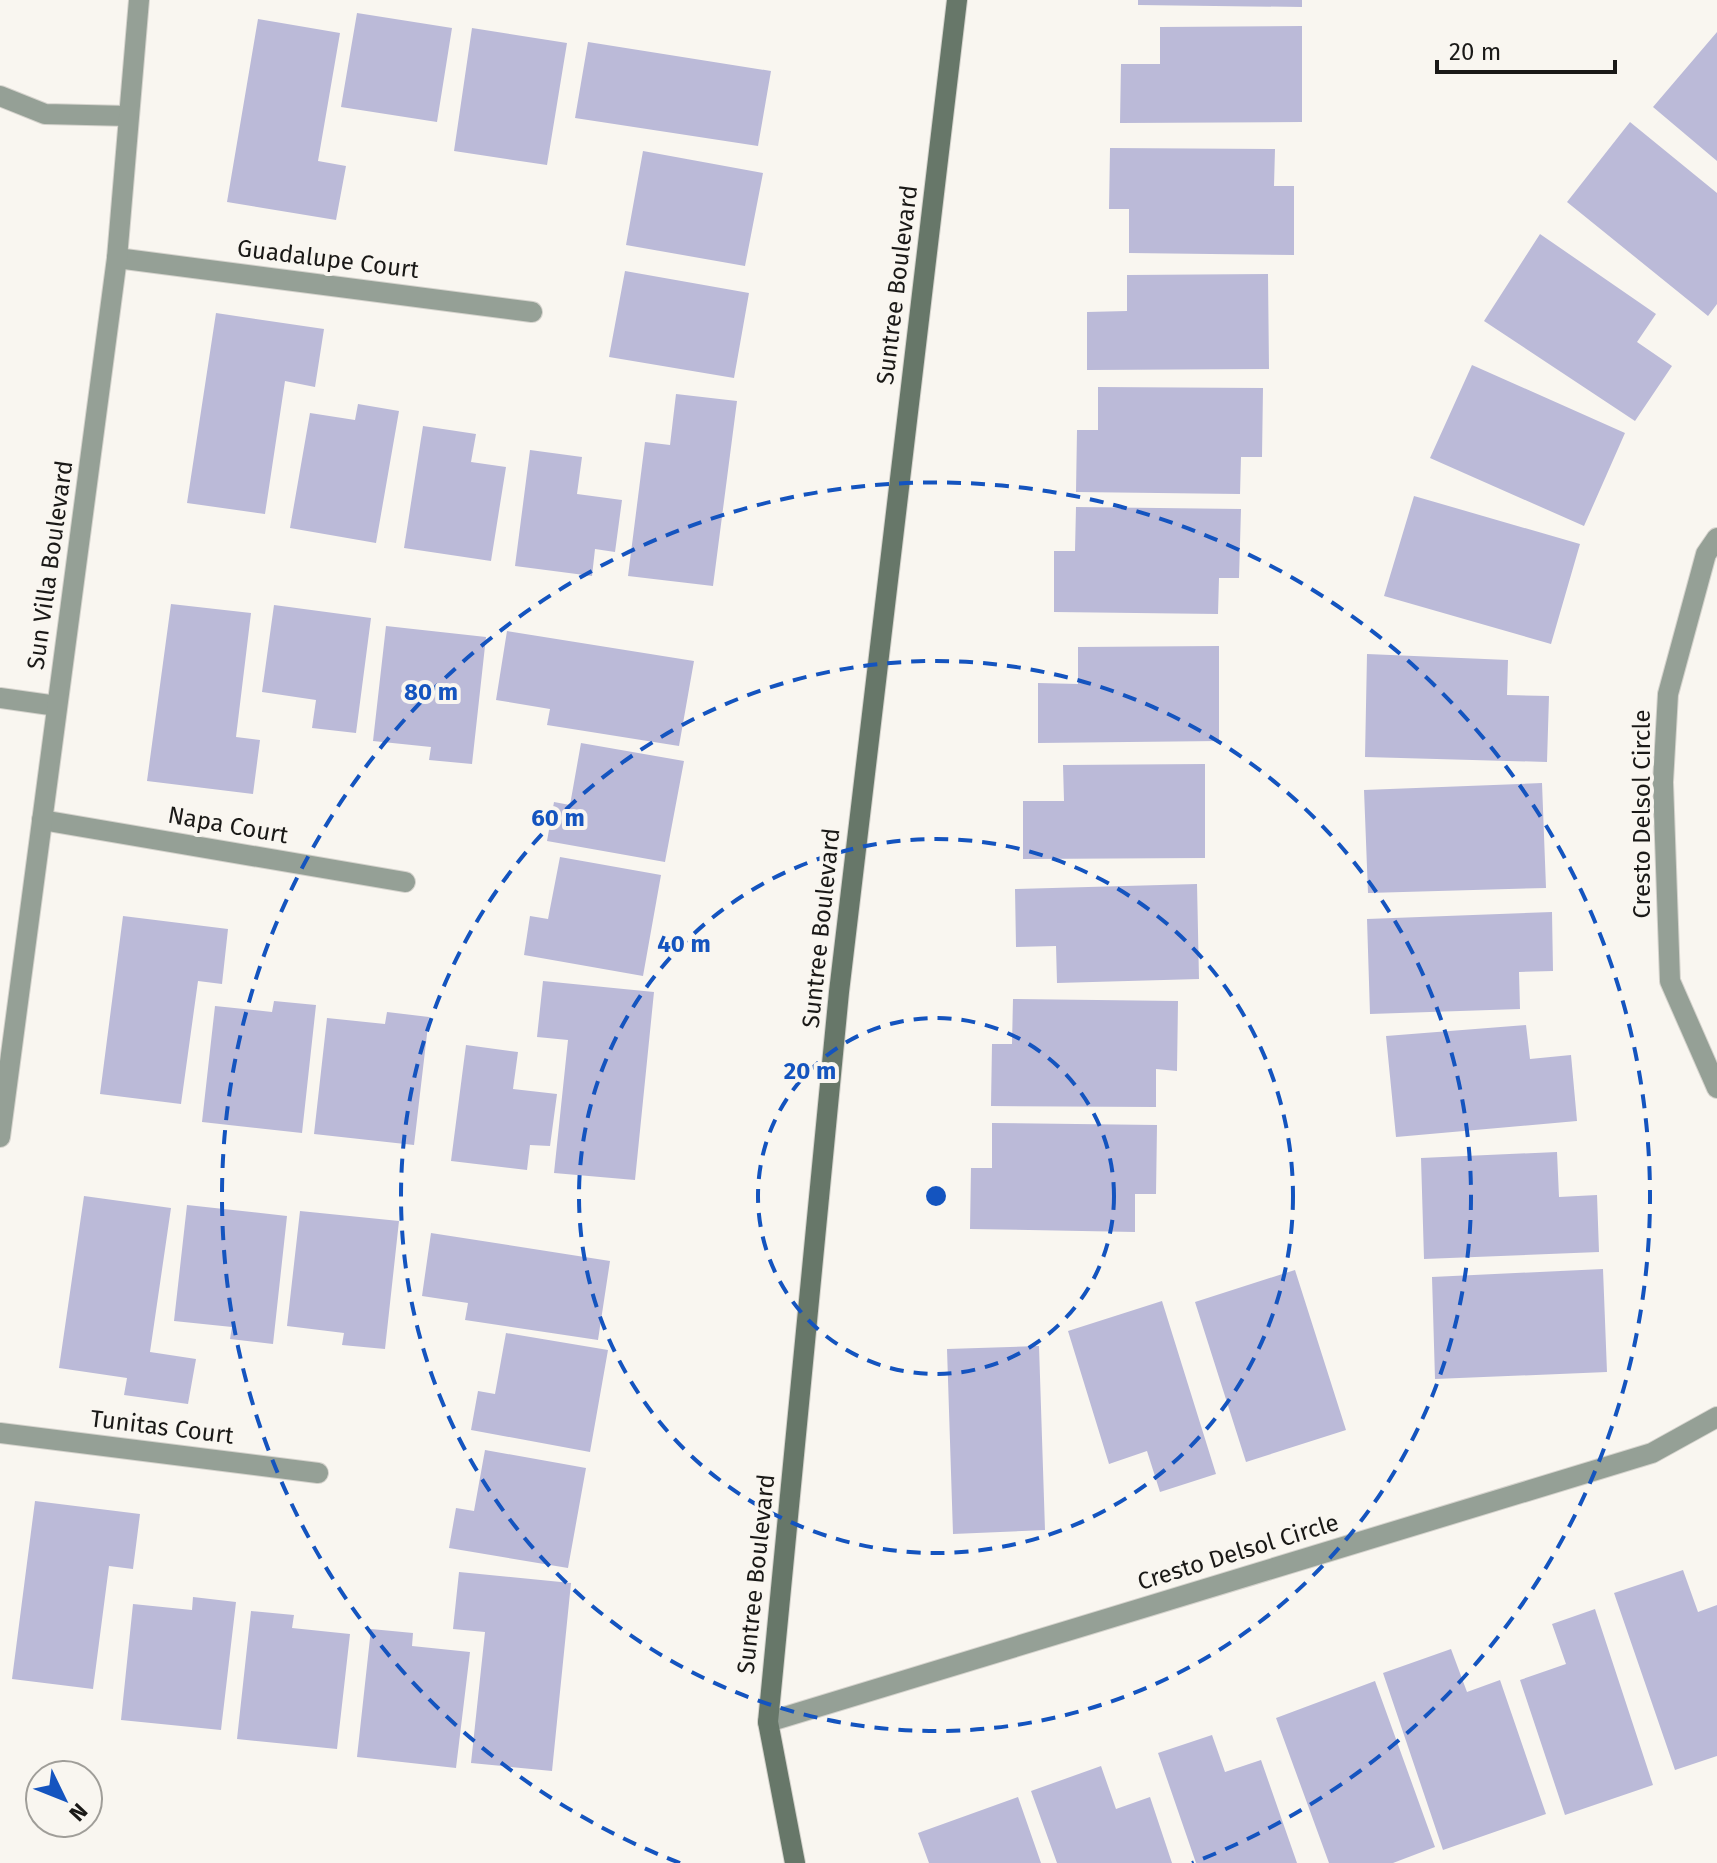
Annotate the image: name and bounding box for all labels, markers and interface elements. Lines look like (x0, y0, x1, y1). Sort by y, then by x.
scale bar (1437, 24, 1615, 74)
text: 20 m (1449, 38, 1501, 66)
street label: Suntree Boulevard (871, 184, 923, 386)
street label: Guadalupe Court (236, 234, 421, 284)
street label: Sun Villa Boulevard (21, 459, 79, 671)
text: 80 m (404, 678, 458, 706)
street label: Cresto Delsol Circle (1628, 710, 1656, 919)
street label: Napa Court (166, 801, 291, 849)
text: 60 m (531, 804, 585, 832)
street label: Suntree Boulevard (797, 827, 845, 1029)
text: 40 m (657, 930, 711, 958)
text: 20 m (784, 1057, 836, 1085)
centre of rings (922, 1182, 950, 1210)
street label: Tunitas Court (89, 1404, 236, 1450)
street label: Suntree Boulevard (732, 1473, 780, 1675)
street label: Cresto Delsol Circle (1134, 1508, 1342, 1596)
north arrow (24, 1759, 104, 1839)
text: N (63, 1798, 93, 1827)

